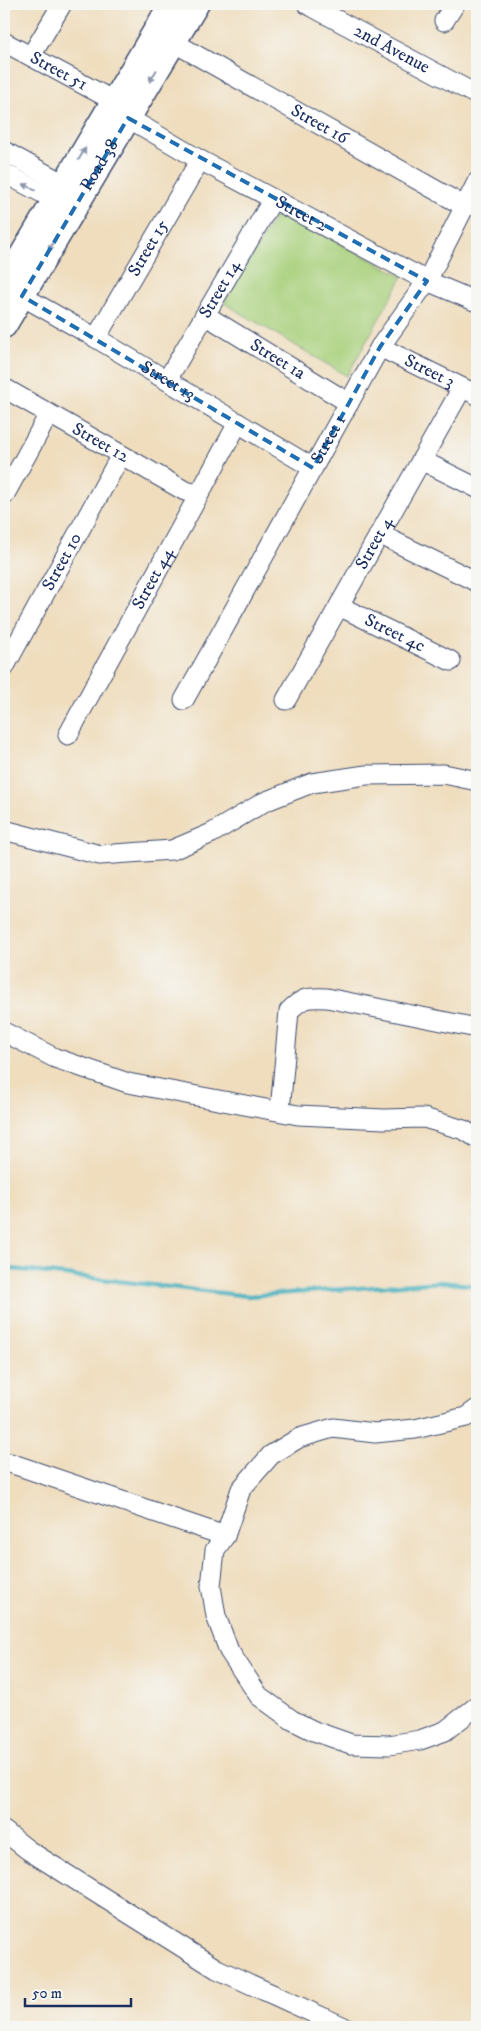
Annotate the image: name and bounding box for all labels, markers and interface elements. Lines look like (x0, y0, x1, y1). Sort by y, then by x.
street label: 2nd Avenue (350, 20, 433, 79)
street label: Street 51 (26, 47, 91, 96)
one-way arrow (148, 69, 157, 82)
street label: Street 16 (287, 100, 352, 150)
street label: Road 38 (75, 135, 124, 195)
one-way arrow (78, 148, 87, 161)
one-way arrow (23, 182, 36, 191)
street label: Street 2 (272, 191, 331, 237)
street label: Street 15 (123, 216, 174, 280)
one-way arrow (47, 239, 56, 252)
street label: Street 14 (195, 256, 246, 322)
street label: Street 1a (246, 334, 309, 385)
street label: Street 3 (401, 350, 458, 393)
street label: Street 13 (137, 356, 199, 406)
street label: Street 1 (306, 411, 351, 468)
street label: Street 12 (68, 418, 133, 468)
street label: Street 4 (351, 513, 398, 573)
street label: Street 10 (38, 529, 87, 595)
street label: Street 44 (127, 543, 179, 613)
street label: Street 4c (361, 609, 429, 658)
scale bar (25, 1976, 131, 2008)
text: 50 m (32, 1984, 62, 2003)

